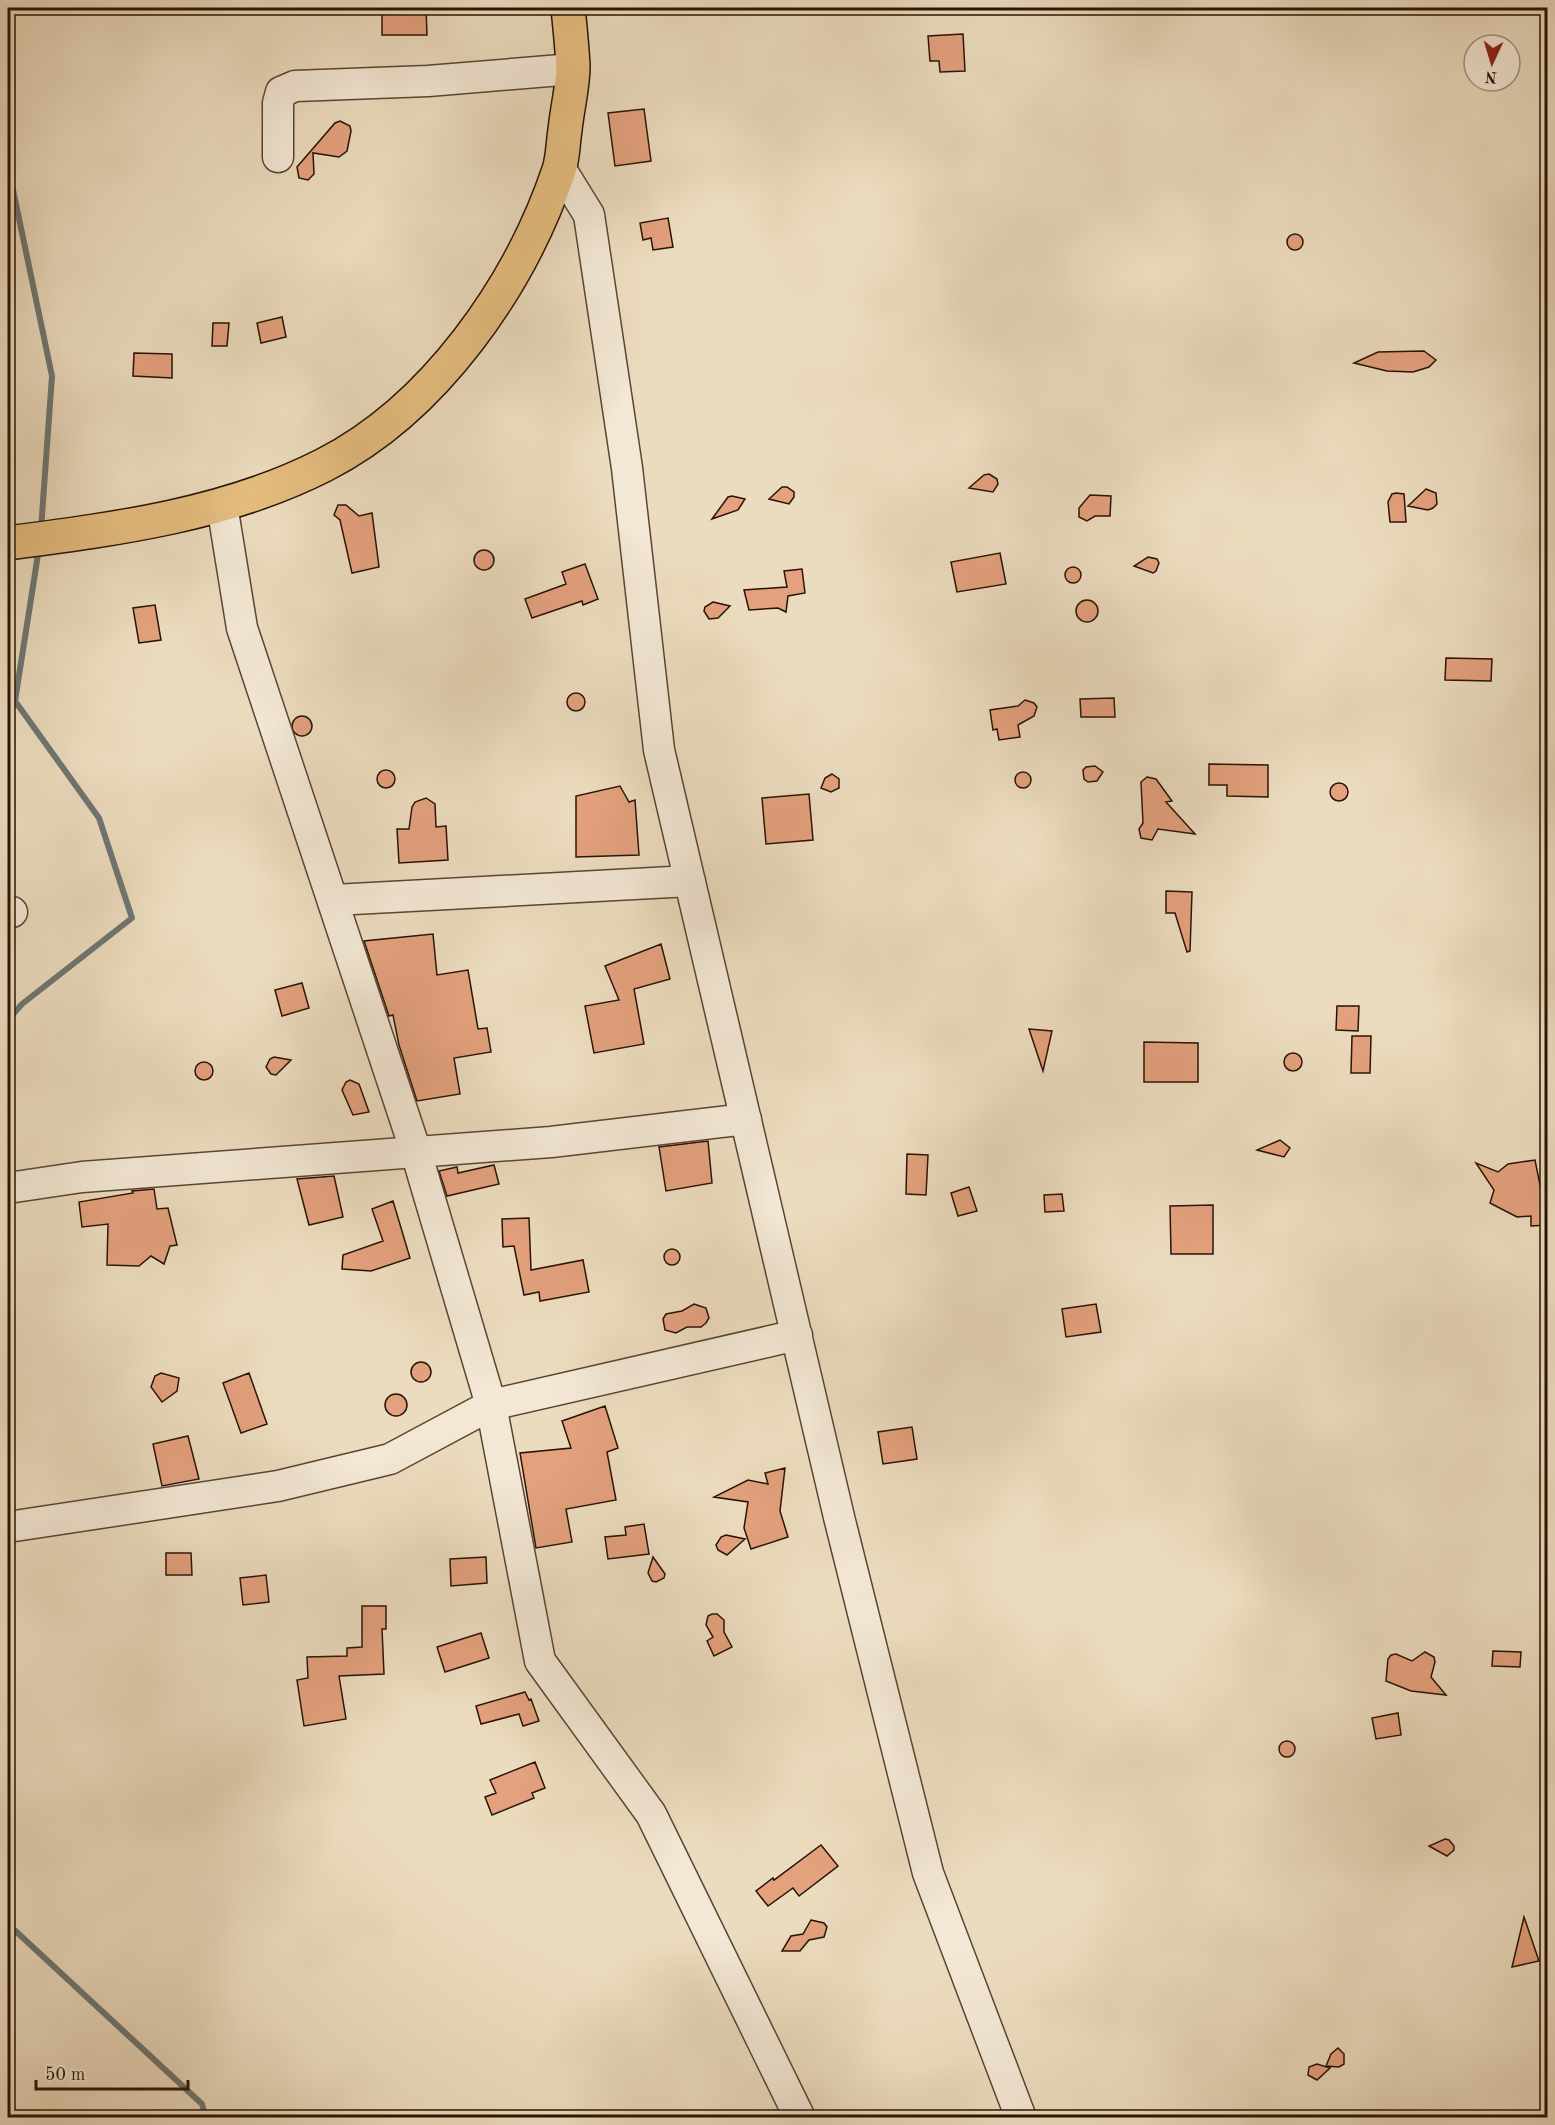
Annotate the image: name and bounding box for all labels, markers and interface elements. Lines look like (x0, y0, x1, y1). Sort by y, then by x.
north arrow (1462, 33, 1522, 93)
text: N (1484, 68, 1498, 84)
scale bar (36, 2053, 188, 2091)
text: 50 m (45, 2066, 85, 2084)

